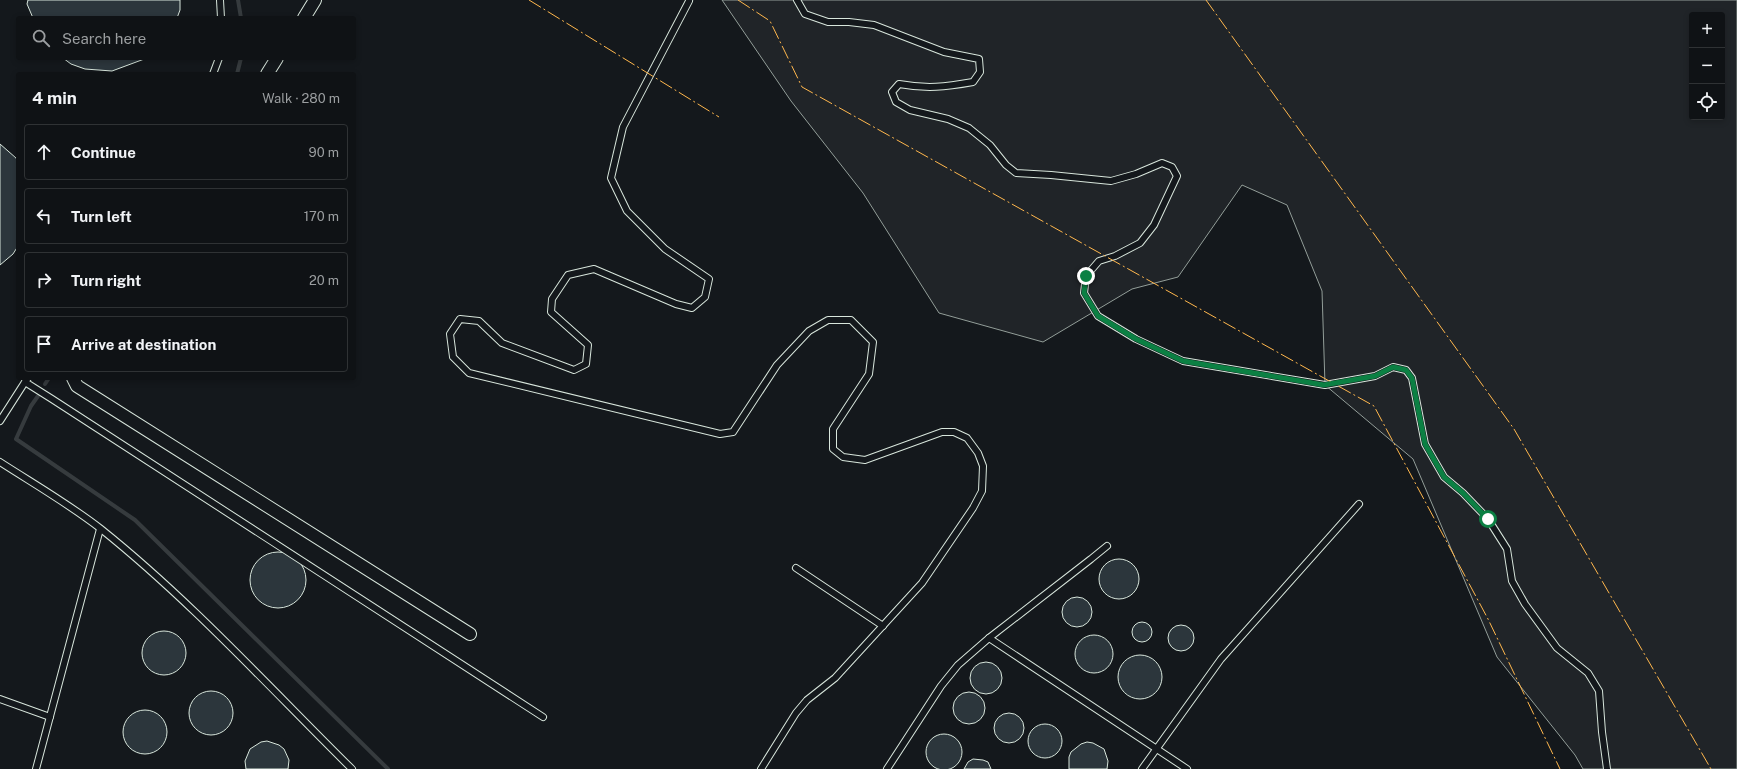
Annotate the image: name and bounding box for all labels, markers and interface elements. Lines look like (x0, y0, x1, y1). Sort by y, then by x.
map controls (1689, 12, 1725, 120)
button: + (1689, 12, 1725, 48)
search box (16, 16, 356, 60)
icon: search (30, 27, 52, 49)
text: Search here (62, 30, 146, 47)
button: − (1689, 48, 1725, 84)
button: locate (1689, 84, 1725, 120)
text: 4 min (32, 88, 77, 108)
text: Walk · 280 m (262, 91, 340, 106)
icon: ahead (33, 141, 55, 163)
text: Continue (71, 144, 136, 161)
text: 90 m (309, 145, 339, 160)
icon: left (33, 205, 55, 227)
text: Turn left (71, 208, 132, 225)
text: 170 m (304, 209, 339, 224)
route end (1077, 267, 1095, 285)
icon: right (33, 269, 55, 291)
text: Turn right (71, 272, 141, 289)
text: 20 m (309, 273, 339, 288)
icon: arrive (33, 333, 55, 355)
text: Arrive at destination (71, 336, 216, 353)
route start (1479, 510, 1497, 528)

